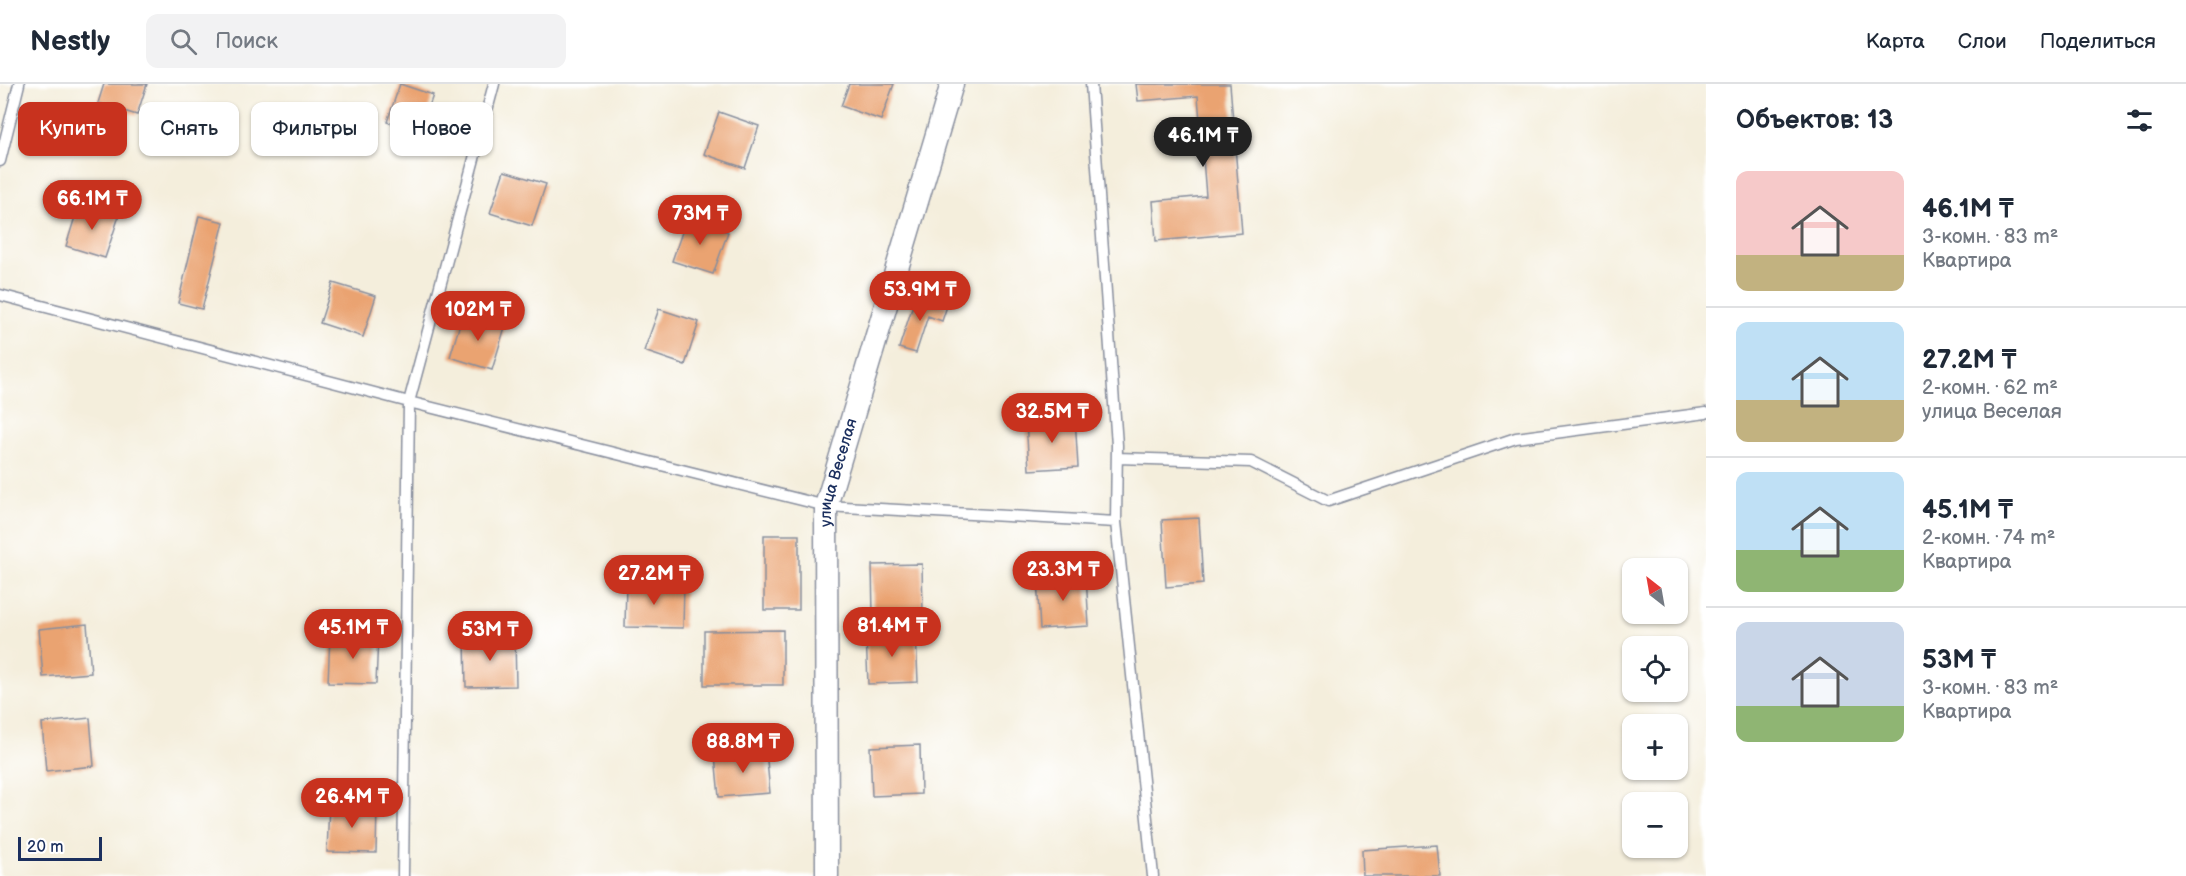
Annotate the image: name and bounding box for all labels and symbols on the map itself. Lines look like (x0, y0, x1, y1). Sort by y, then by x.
pin: 46.1M ₸ (1148, 117, 1258, 168)
pin: 66.1M ₸ (37, 180, 147, 231)
pin: 73M ₸ (658, 195, 742, 246)
pin: 53.9M ₸ (865, 271, 975, 322)
pin: 102M ₸ (429, 291, 527, 342)
pin: 32.5M ₸ (997, 393, 1107, 444)
street label: улица Веселая (816, 416, 861, 527)
pin: 23.3M ₸ (1008, 551, 1118, 602)
pin: 27.2M ₸ (599, 555, 709, 606)
north arrow (1622, 558, 1688, 624)
pin: 81.4M ₸ (837, 607, 947, 658)
pin: 45.1M ₸ (298, 609, 408, 660)
pin: 53M ₸ (448, 611, 532, 662)
pin: 88.8M ₸ (688, 723, 798, 774)
pin: 26.4M ₸ (297, 778, 407, 829)
scale bar (18, 834, 102, 862)

